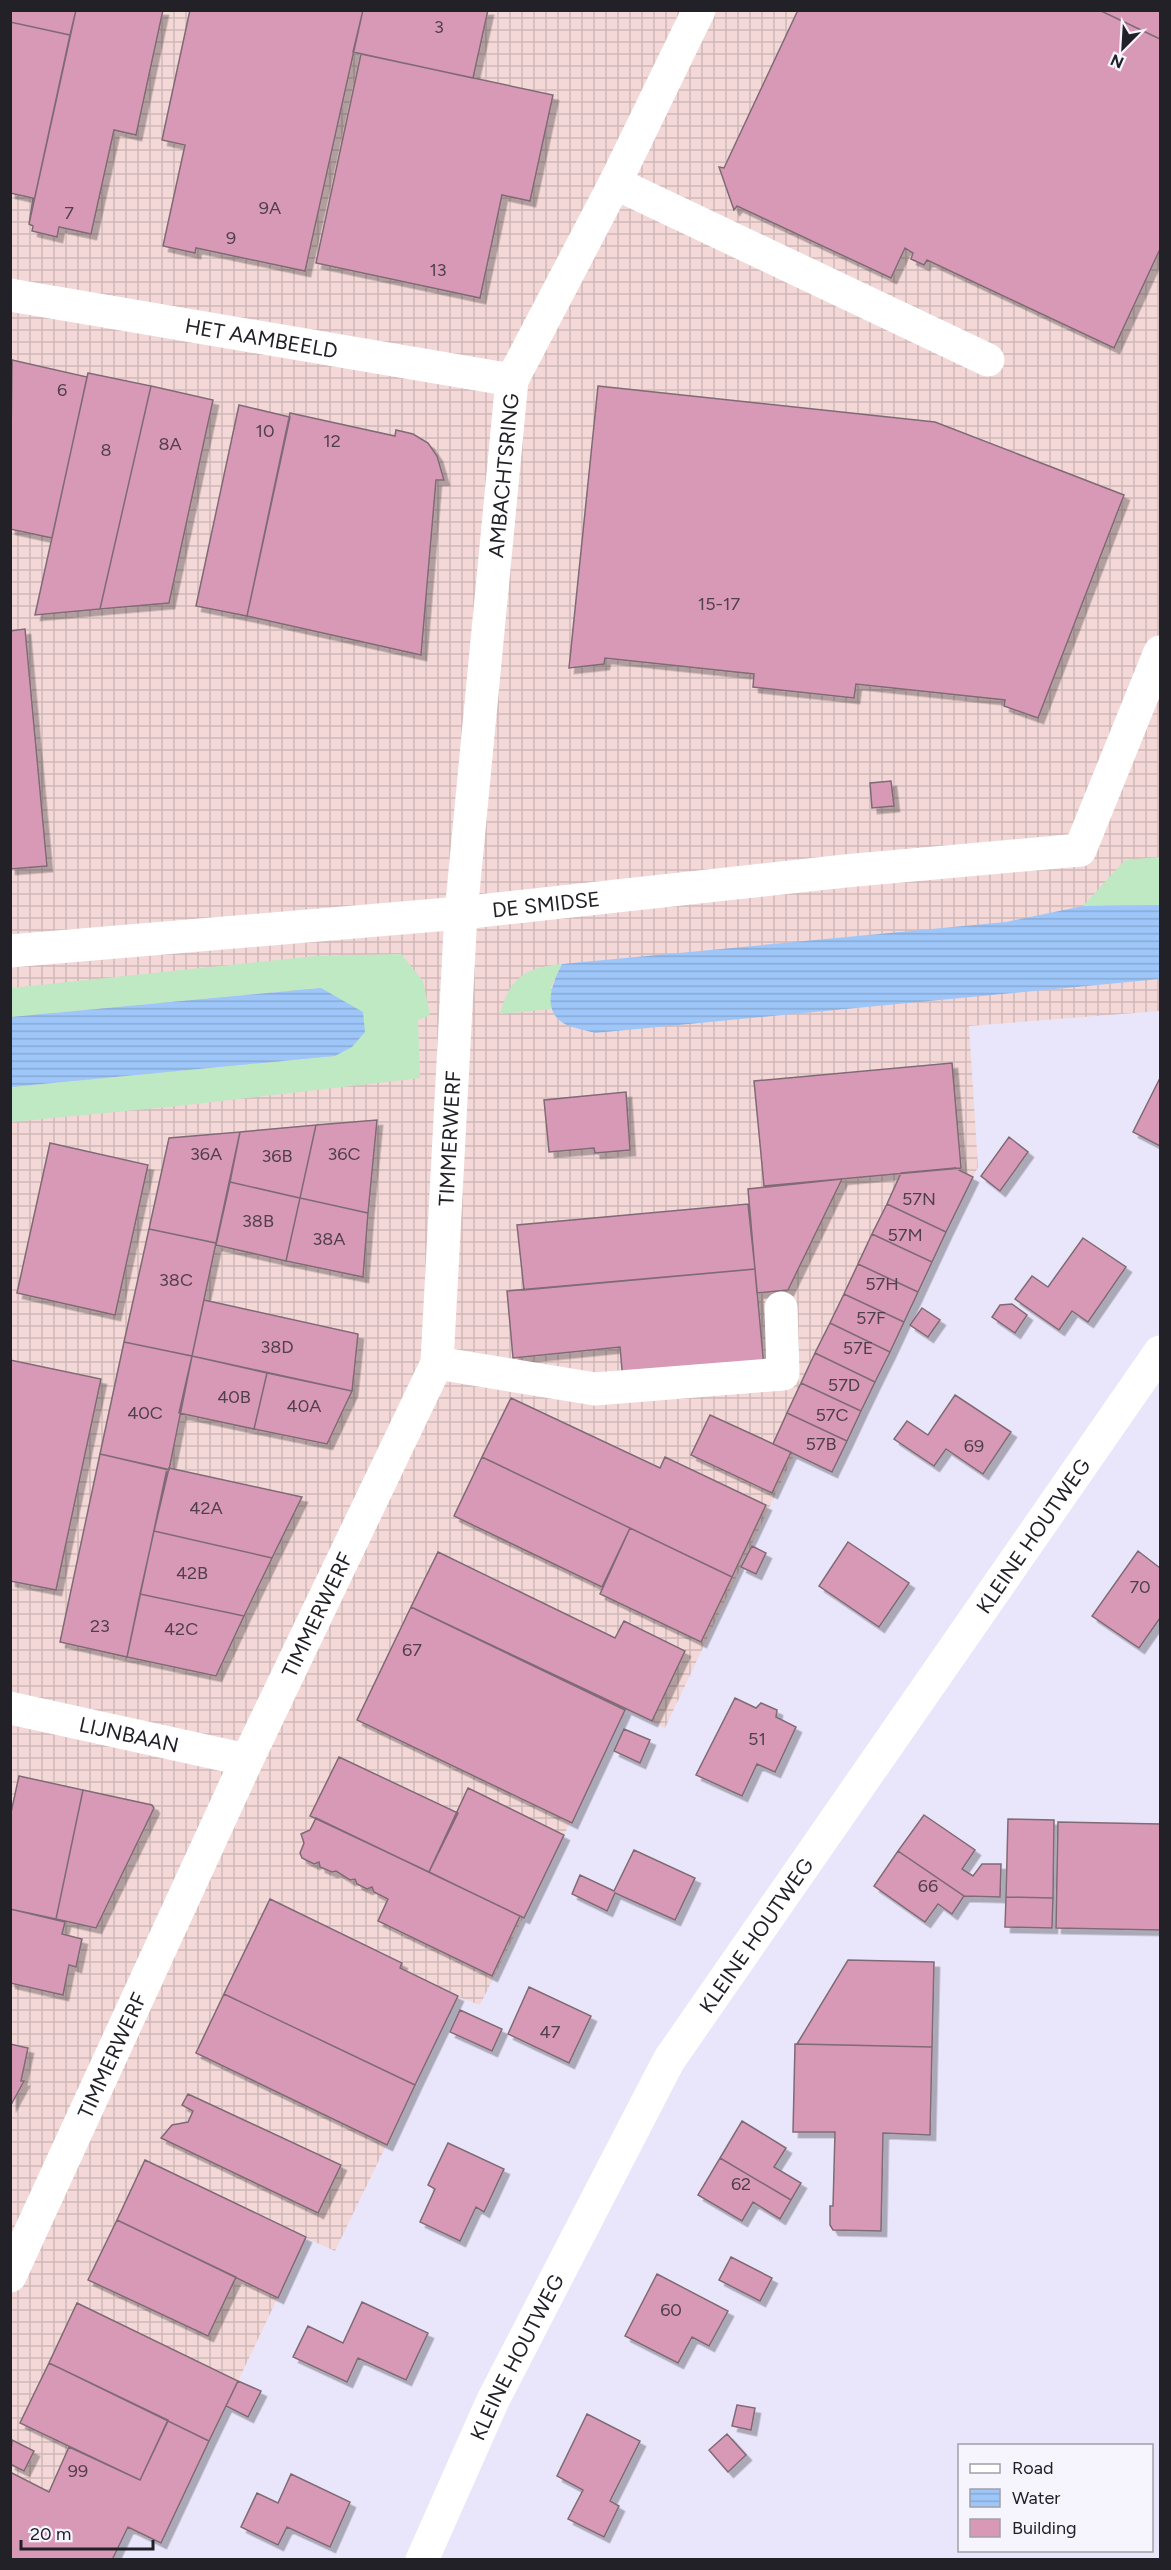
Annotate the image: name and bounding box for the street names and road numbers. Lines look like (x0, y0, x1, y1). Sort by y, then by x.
street label: HET AAMBEELD (183, 312, 340, 363)
street label: AMBACHTSRING (483, 392, 523, 559)
street label: DE SMIDSE (491, 885, 601, 922)
street label: TIMMERWERF (433, 1070, 465, 1207)
street label: KLEINE HOUTWEG (970, 1453, 1095, 1618)
street label: TIMMERWERF (276, 1548, 357, 1681)
street label: LIJNBAAN (77, 1711, 181, 1757)
street label: KLEINE HOUTWEG (693, 1853, 818, 2017)
street label: TIMMERWERF (72, 1988, 151, 2122)
street label: KLEINE HOUTWEG (464, 2270, 569, 2444)

